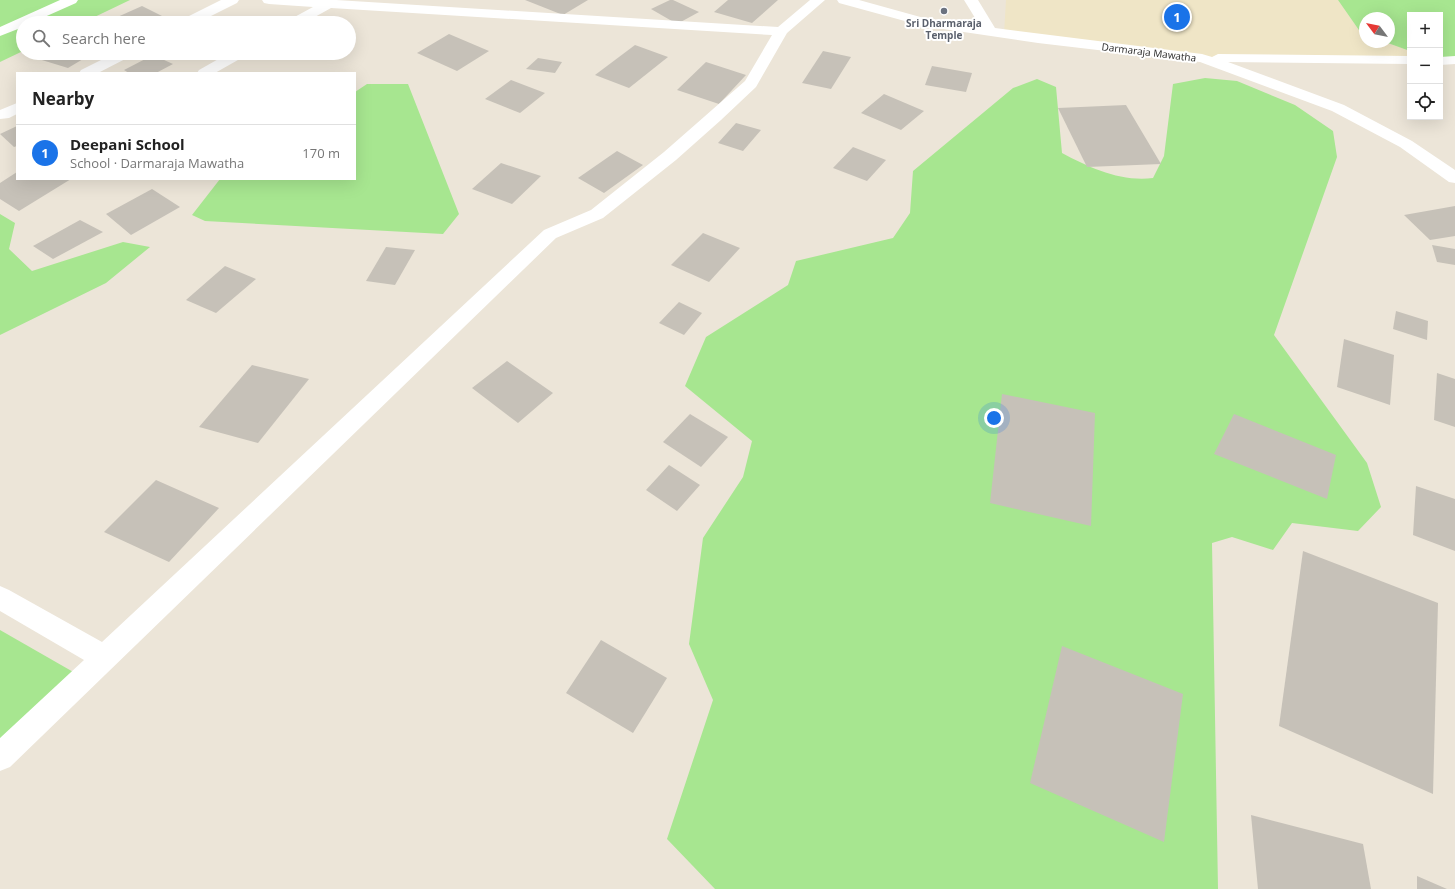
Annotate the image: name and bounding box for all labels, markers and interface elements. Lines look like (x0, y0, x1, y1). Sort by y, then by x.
pin: 1 (1164, 2, 1190, 32)
marker: Sri Dharmaraja Temple (939, 6, 949, 16)
north arrow (1359, 12, 1395, 48)
map controls (1407, 12, 1443, 120)
button: + (1407, 12, 1443, 48)
search box (16, 16, 356, 60)
place label: Sri Dharmaraja Temple (906, 16, 982, 42)
icon: search (30, 27, 52, 49)
text: Search here (62, 28, 146, 48)
street label: Darmaraja Mawatha (1101, 39, 1197, 65)
button: − (1407, 48, 1443, 84)
button: locate (1407, 84, 1443, 120)
text: Nearby (32, 87, 94, 110)
text: Deepani School (70, 134, 185, 154)
text: 1 (41, 144, 49, 162)
text: 170 m (302, 144, 340, 162)
text: School · Darmaraja Mawatha (70, 154, 244, 172)
your location (984, 408, 1004, 428)

